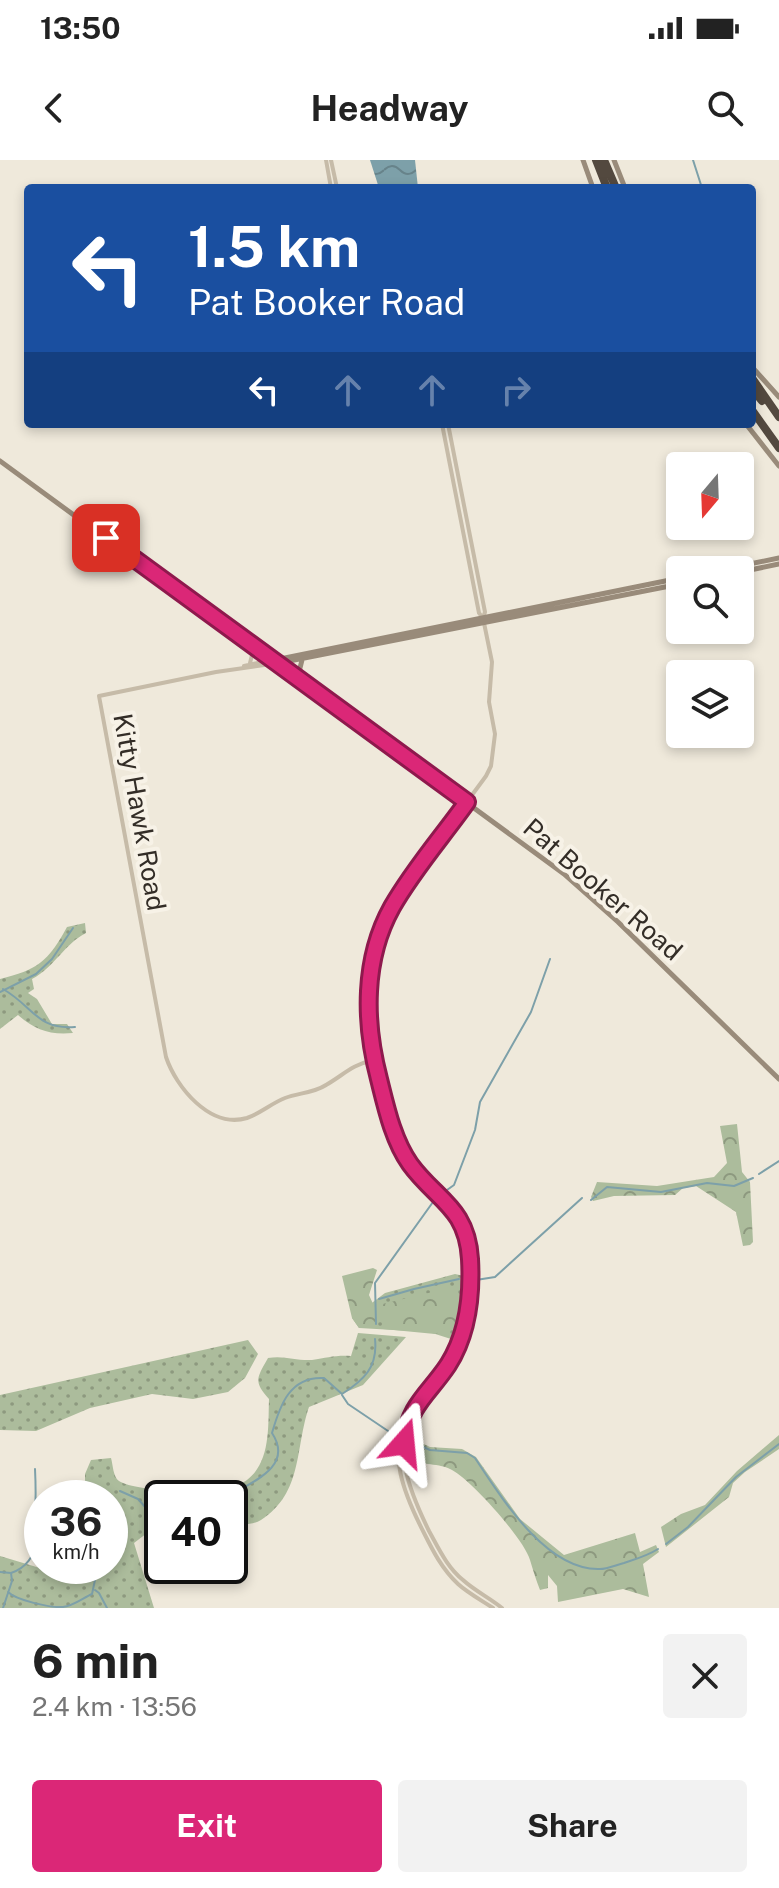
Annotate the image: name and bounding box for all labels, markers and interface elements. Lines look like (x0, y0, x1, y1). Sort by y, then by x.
text: 13:50 (40, 10, 120, 46)
icon: back (32, 86, 76, 130)
icon: search (703, 86, 747, 130)
text: Headway (311, 87, 468, 129)
text: 1.5 km (188, 214, 360, 280)
icon: left (56, 216, 160, 320)
text: Pat Booker Road (188, 281, 465, 323)
icon: left (242, 368, 286, 412)
icon: ahead (326, 368, 370, 412)
icon: ahead (410, 368, 454, 412)
icon: right (494, 368, 538, 412)
north arrow (666, 452, 754, 540)
map controls (666, 452, 754, 748)
pin (72, 504, 140, 572)
icon: arrive (84, 516, 128, 560)
button: search (666, 556, 754, 644)
button: layers (666, 660, 754, 748)
street label: Kitty Hawk Road (107, 711, 173, 913)
street label: Pat Booker Road (517, 812, 689, 966)
position arrow (362, 1401, 446, 1485)
speed limit sign: 40 (144, 1480, 248, 1584)
text: 36 (50, 1498, 102, 1545)
text: km/h (52, 1540, 100, 1564)
text: 6 min (32, 1632, 159, 1689)
button: close (663, 1634, 747, 1718)
text: 2.4 km · 13:56 (32, 1691, 197, 1722)
button: Exit (32, 1780, 382, 1872)
button: Share (398, 1780, 747, 1872)

